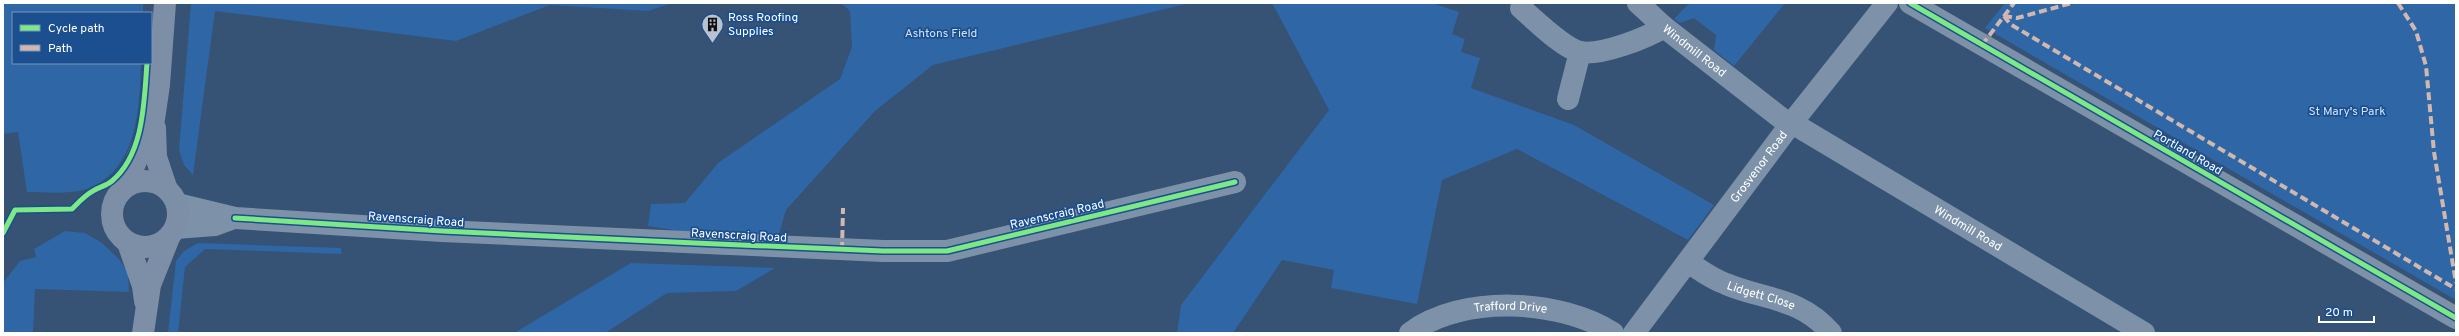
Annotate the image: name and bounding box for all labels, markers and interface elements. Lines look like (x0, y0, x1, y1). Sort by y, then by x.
place label: Ross Roofing Supplies (728, 10, 798, 40)
building icon: Ross Roofing Supplies (699, 11, 725, 44)
legend (12, 12, 152, 64)
text: Cycle path (48, 21, 105, 37)
street label: Windmill Road (1659, 22, 1729, 81)
park label: Ashtons Field (905, 26, 977, 42)
text: Path (48, 41, 73, 57)
park label: St Mary's Park (2308, 104, 2386, 120)
street label: Portland Road (2150, 127, 2225, 179)
street label: Grosvenor Road (1727, 128, 1792, 206)
street label: Ravenscraig Road (1009, 196, 1106, 234)
street label: Windmill Road (1930, 202, 2005, 255)
street label: Ravenscraig Road (367, 209, 464, 231)
street label: Ravenscraig Road (690, 225, 787, 247)
street label: Lidgett Close (1724, 278, 1797, 314)
scale bar (2319, 298, 2374, 324)
street label: Trafford Drive (1473, 299, 1548, 318)
text: 20 m (2325, 305, 2353, 321)

